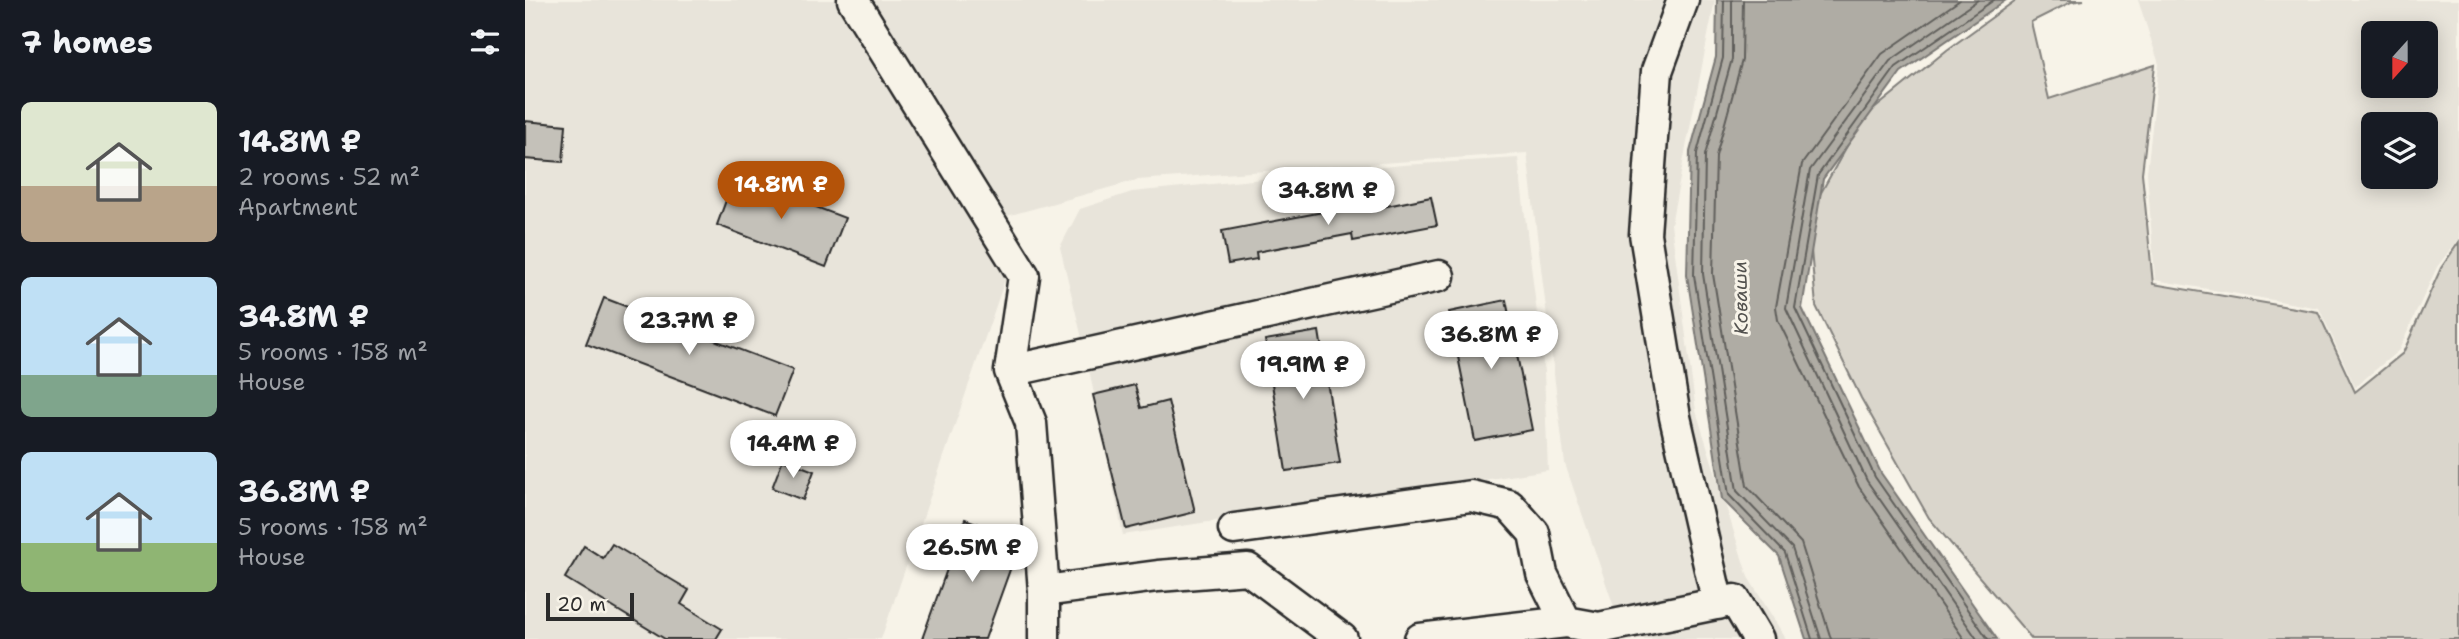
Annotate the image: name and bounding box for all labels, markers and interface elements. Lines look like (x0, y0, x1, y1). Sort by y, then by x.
north arrow (2361, 21, 2438, 98)
map controls (2361, 21, 2438, 189)
text: 7 homes (21, 22, 153, 63)
icon: filters (466, 23, 504, 61)
button: layers (2361, 112, 2438, 189)
text: 14.8M ₽ (238, 121, 362, 162)
icon: home (77, 130, 161, 214)
text: 2 rooms · 52 m² (238, 162, 420, 192)
pin: 14.8M ₽ (716, 162, 846, 221)
pin: 34.8M ₽ (1263, 168, 1393, 227)
text: 14.8M ₽ (734, 169, 828, 199)
text: 34.8M ₽ (1278, 175, 1378, 205)
text: Apartment (238, 192, 358, 222)
water label: Коваши (1727, 261, 1754, 335)
text: 34.8M ₽ (238, 296, 369, 337)
pin: 23.7M ₽ (624, 298, 754, 357)
icon: home (77, 305, 161, 389)
text: 23.7M ₽ (640, 305, 738, 335)
pin: 36.8M ₽ (1426, 312, 1556, 371)
text: 36.8M ₽ (1440, 319, 1542, 349)
text: 5 rooms · 158 m² (238, 337, 428, 367)
pin: 19.9M ₽ (1238, 342, 1368, 401)
text: 19.9M ₽ (1256, 349, 1350, 379)
text: House (238, 367, 306, 397)
pin: 14.4M ₽ (728, 420, 858, 480)
text: 14.4M ₽ (746, 428, 840, 458)
text: 36.8M ₽ (238, 471, 371, 512)
icon: home (77, 480, 161, 564)
text: 5 rooms · 158 m² (238, 512, 428, 542)
pin: 26.5M ₽ (907, 524, 1037, 584)
text: 26.5M ₽ (922, 532, 1022, 562)
text: House (238, 542, 306, 572)
scale bar (546, 590, 633, 622)
text: 20 m (557, 592, 606, 617)

